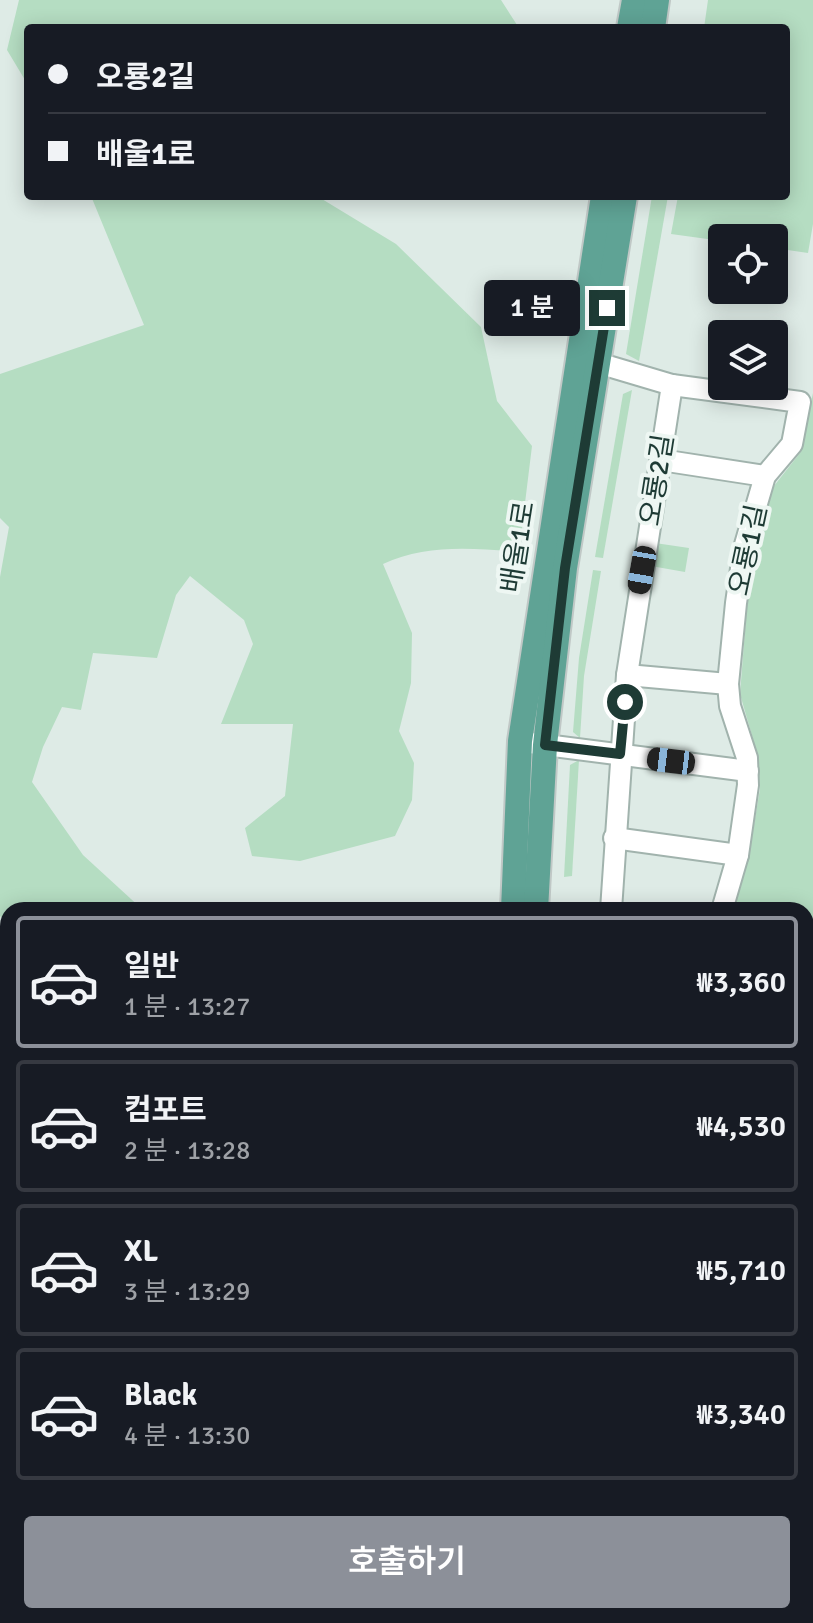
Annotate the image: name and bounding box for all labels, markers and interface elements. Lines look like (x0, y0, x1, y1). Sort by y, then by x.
text: 오룡2길 (96, 59, 195, 96)
text: 배울1로 (96, 136, 195, 173)
map controls (708, 224, 788, 400)
button: locate (708, 224, 788, 304)
callout: 1 분 (483, 280, 579, 336)
route end (589, 290, 625, 326)
text: 1 분 (510, 292, 554, 324)
button: layers (708, 320, 788, 400)
street label: 오룡2길 (633, 432, 681, 528)
street label: 배울1로 (494, 499, 542, 595)
street label: 오룡1길 (722, 501, 774, 599)
car (626, 544, 658, 596)
route start (607, 684, 643, 720)
car (646, 746, 696, 776)
icon: car (28, 946, 100, 1018)
text: 일반 (124, 948, 179, 985)
text: ₩3,360 (697, 964, 786, 1001)
text: 1 분 · 13:27 (124, 991, 250, 1023)
icon: car (28, 1090, 100, 1162)
text: 컴포트 (124, 1092, 207, 1129)
text: ₩4,530 (697, 1108, 786, 1145)
text: 2 분 · 13:28 (124, 1135, 250, 1167)
text: XL (124, 1233, 158, 1270)
icon: car (28, 1234, 100, 1306)
text: ₩5,710 (697, 1252, 786, 1289)
text: 3 분 · 13:29 (124, 1276, 250, 1308)
text: Black (124, 1377, 197, 1414)
icon: car (28, 1378, 100, 1450)
text: ₩3,340 (697, 1396, 786, 1433)
text: 4 분 · 13:30 (124, 1420, 250, 1452)
button: 호출하기 (24, 1516, 790, 1608)

